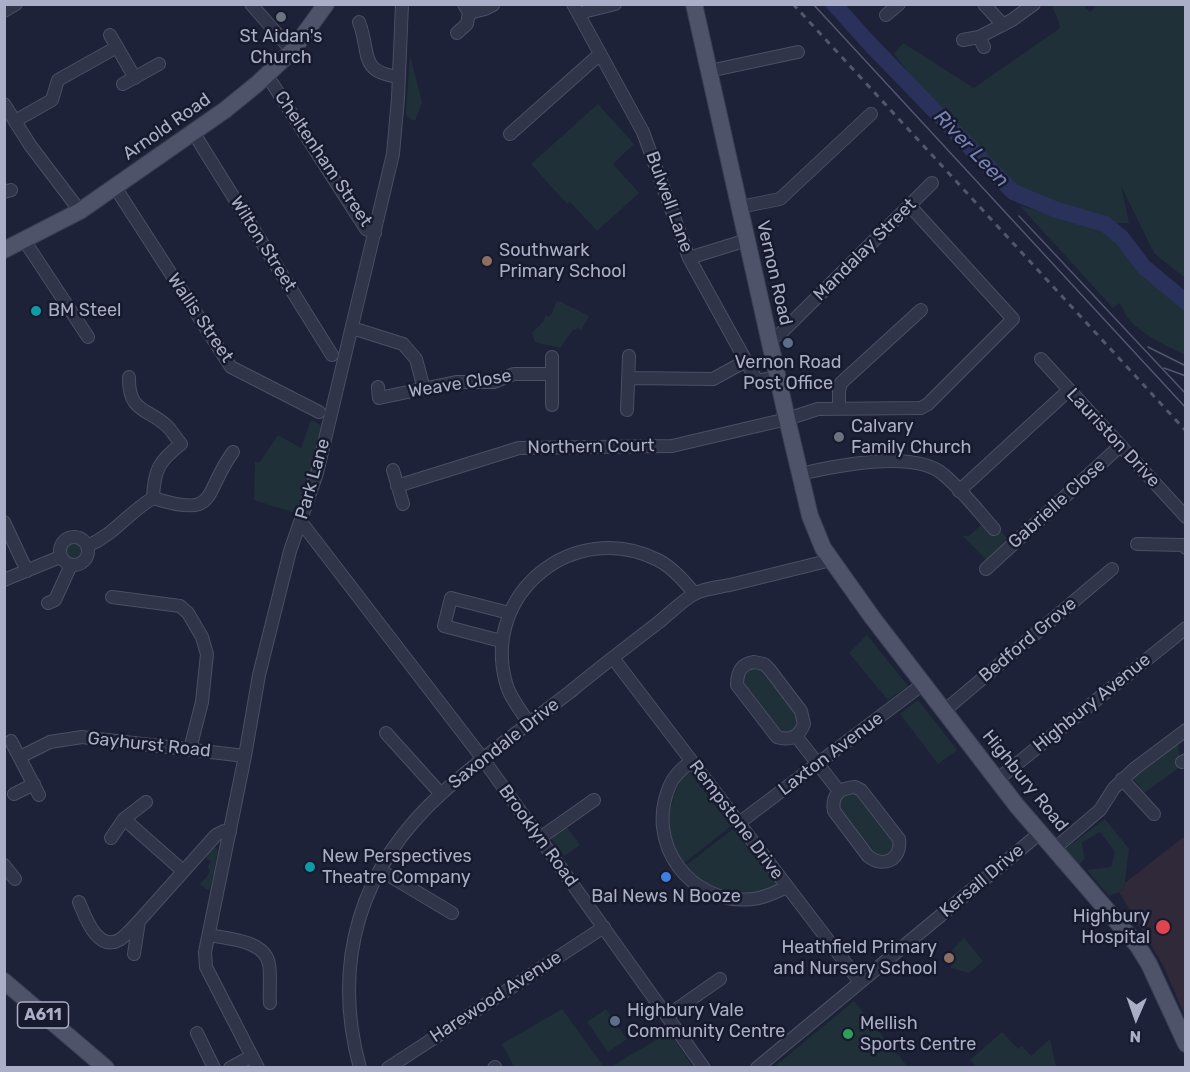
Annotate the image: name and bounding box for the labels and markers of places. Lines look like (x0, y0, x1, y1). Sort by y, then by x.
marker: St Aidan's Church (274, 10, 288, 24)
place label: St Aidan's Church (240, 26, 322, 68)
place label: Southwark Primary School (499, 240, 626, 282)
marker: Southwark Primary School (480, 254, 494, 268)
place label: BM Steel (48, 300, 121, 322)
marker: BM Steel (29, 304, 43, 318)
marker: Vernon Road Post Office (781, 336, 795, 350)
place label: Vernon Road Post Office (735, 352, 841, 394)
place label: Calvary Family Church (851, 416, 971, 458)
marker: Calvary Family Church (832, 430, 846, 444)
place label: New Perspectives Theatre Company (322, 846, 472, 888)
marker: New Perspectives Theatre Company (303, 860, 317, 874)
marker: Bal News N Booze (659, 870, 673, 884)
place label: Bal News N Booze (591, 886, 741, 908)
place label: Highbury Hospital (1073, 906, 1150, 948)
marker: Highbury Hospital (1154, 918, 1172, 936)
place label: Heathfield Primary and Nursery School (773, 937, 937, 980)
marker: Heathfield Primary and Nursery School (942, 951, 956, 965)
place label: Highbury Vale Community Centre (627, 1000, 785, 1042)
place label: Mellish Sports Centre (860, 1013, 976, 1056)
marker: Highbury Vale Community Centre (608, 1014, 622, 1028)
marker: Mellish Sports Centre (841, 1027, 855, 1041)

